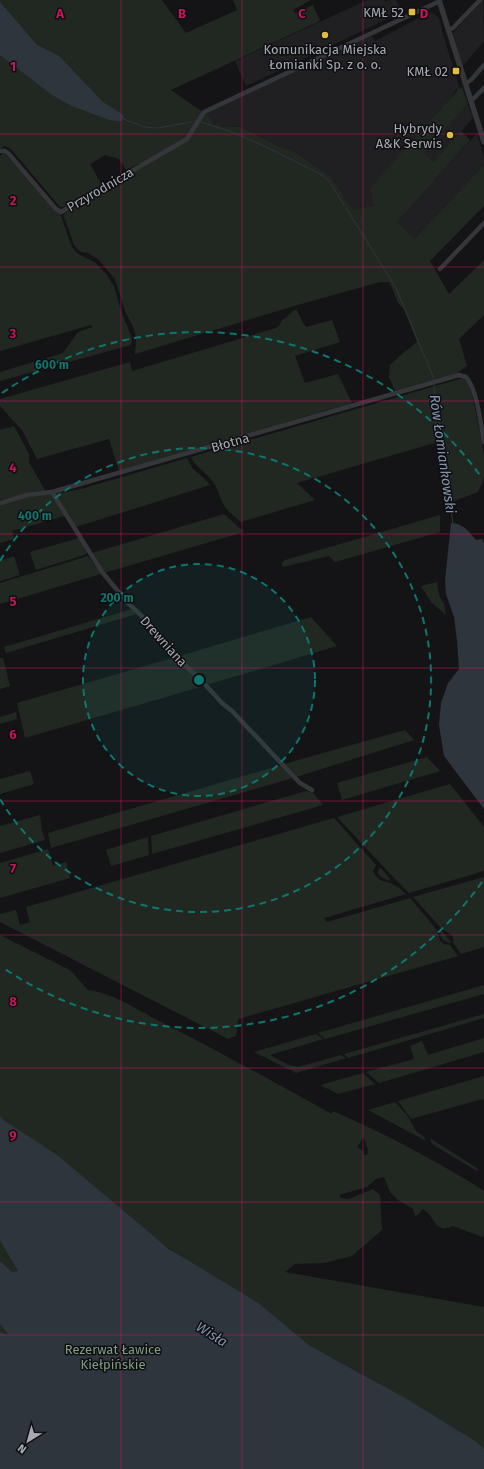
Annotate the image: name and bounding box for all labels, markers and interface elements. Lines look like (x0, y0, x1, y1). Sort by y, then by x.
place label: KMŁ 52 (363, 5, 404, 20)
text: A (55, 6, 64, 21)
text: B (178, 6, 186, 21)
text: C (298, 6, 306, 21)
text: D (420, 6, 429, 21)
marker: KMŁ 52 (407, 7, 417, 17)
marker: Komunikacja Miejska Łomianki Sp. z o. o. (320, 30, 330, 40)
place label: Komunikacja Miejska Łomianki Sp. z o. o. (263, 42, 387, 72)
text: 1 (10, 59, 16, 74)
place label: KMŁ 02 (407, 64, 448, 79)
marker: KMŁ 02 (451, 66, 461, 76)
place label: Hybrydy A&K Serwis (376, 121, 443, 151)
marker: Hybrydy A&K Serwis (445, 130, 455, 140)
street label: Przyrodnicza (64, 164, 136, 215)
text: 2 (10, 193, 17, 208)
text: 3 (9, 326, 17, 341)
text: 600 m (35, 358, 69, 372)
water label: Rów Łomiankowski (426, 393, 459, 515)
street label: Błotna (209, 430, 251, 455)
text: 4 (9, 460, 17, 475)
text: 400 m (18, 509, 52, 523)
text: 200 m (100, 591, 134, 605)
text: 5 (10, 594, 17, 609)
street label: Drewniana (137, 613, 190, 670)
centre of rings (192, 673, 206, 687)
text: 6 (9, 727, 17, 742)
text: 7 (10, 861, 16, 876)
text: 8 (9, 994, 17, 1009)
text: 9 (9, 1128, 17, 1143)
water label: Wisła (193, 1318, 231, 1351)
park label: Rezerwat Ławice Kiełpińskie (65, 1342, 161, 1372)
north arrow (8, 1421, 48, 1461)
text: N (15, 1441, 29, 1456)

